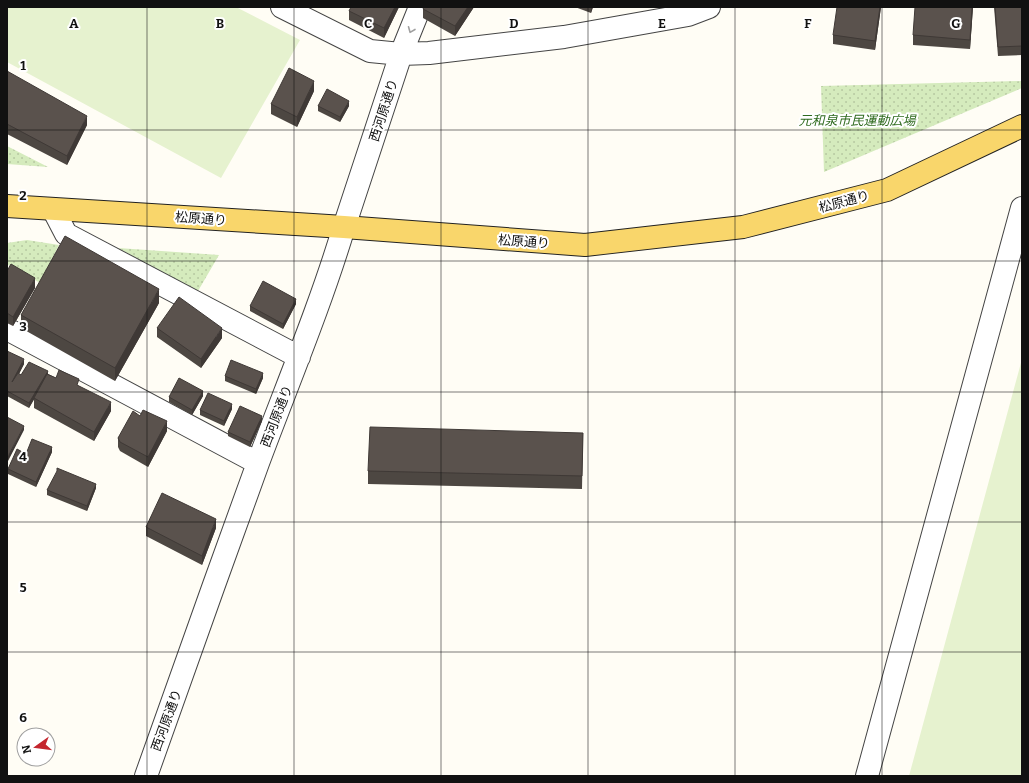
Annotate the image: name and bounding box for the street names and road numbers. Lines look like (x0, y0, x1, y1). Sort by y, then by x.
street label: 西河原通り (366, 77, 401, 143)
street label: 松原通り (817, 188, 871, 215)
street label: 松原通り (174, 209, 227, 228)
street label: 松原通り (497, 232, 550, 251)
street label: 西河原通り (258, 383, 295, 449)
street label: 西河原通り (148, 687, 185, 753)

